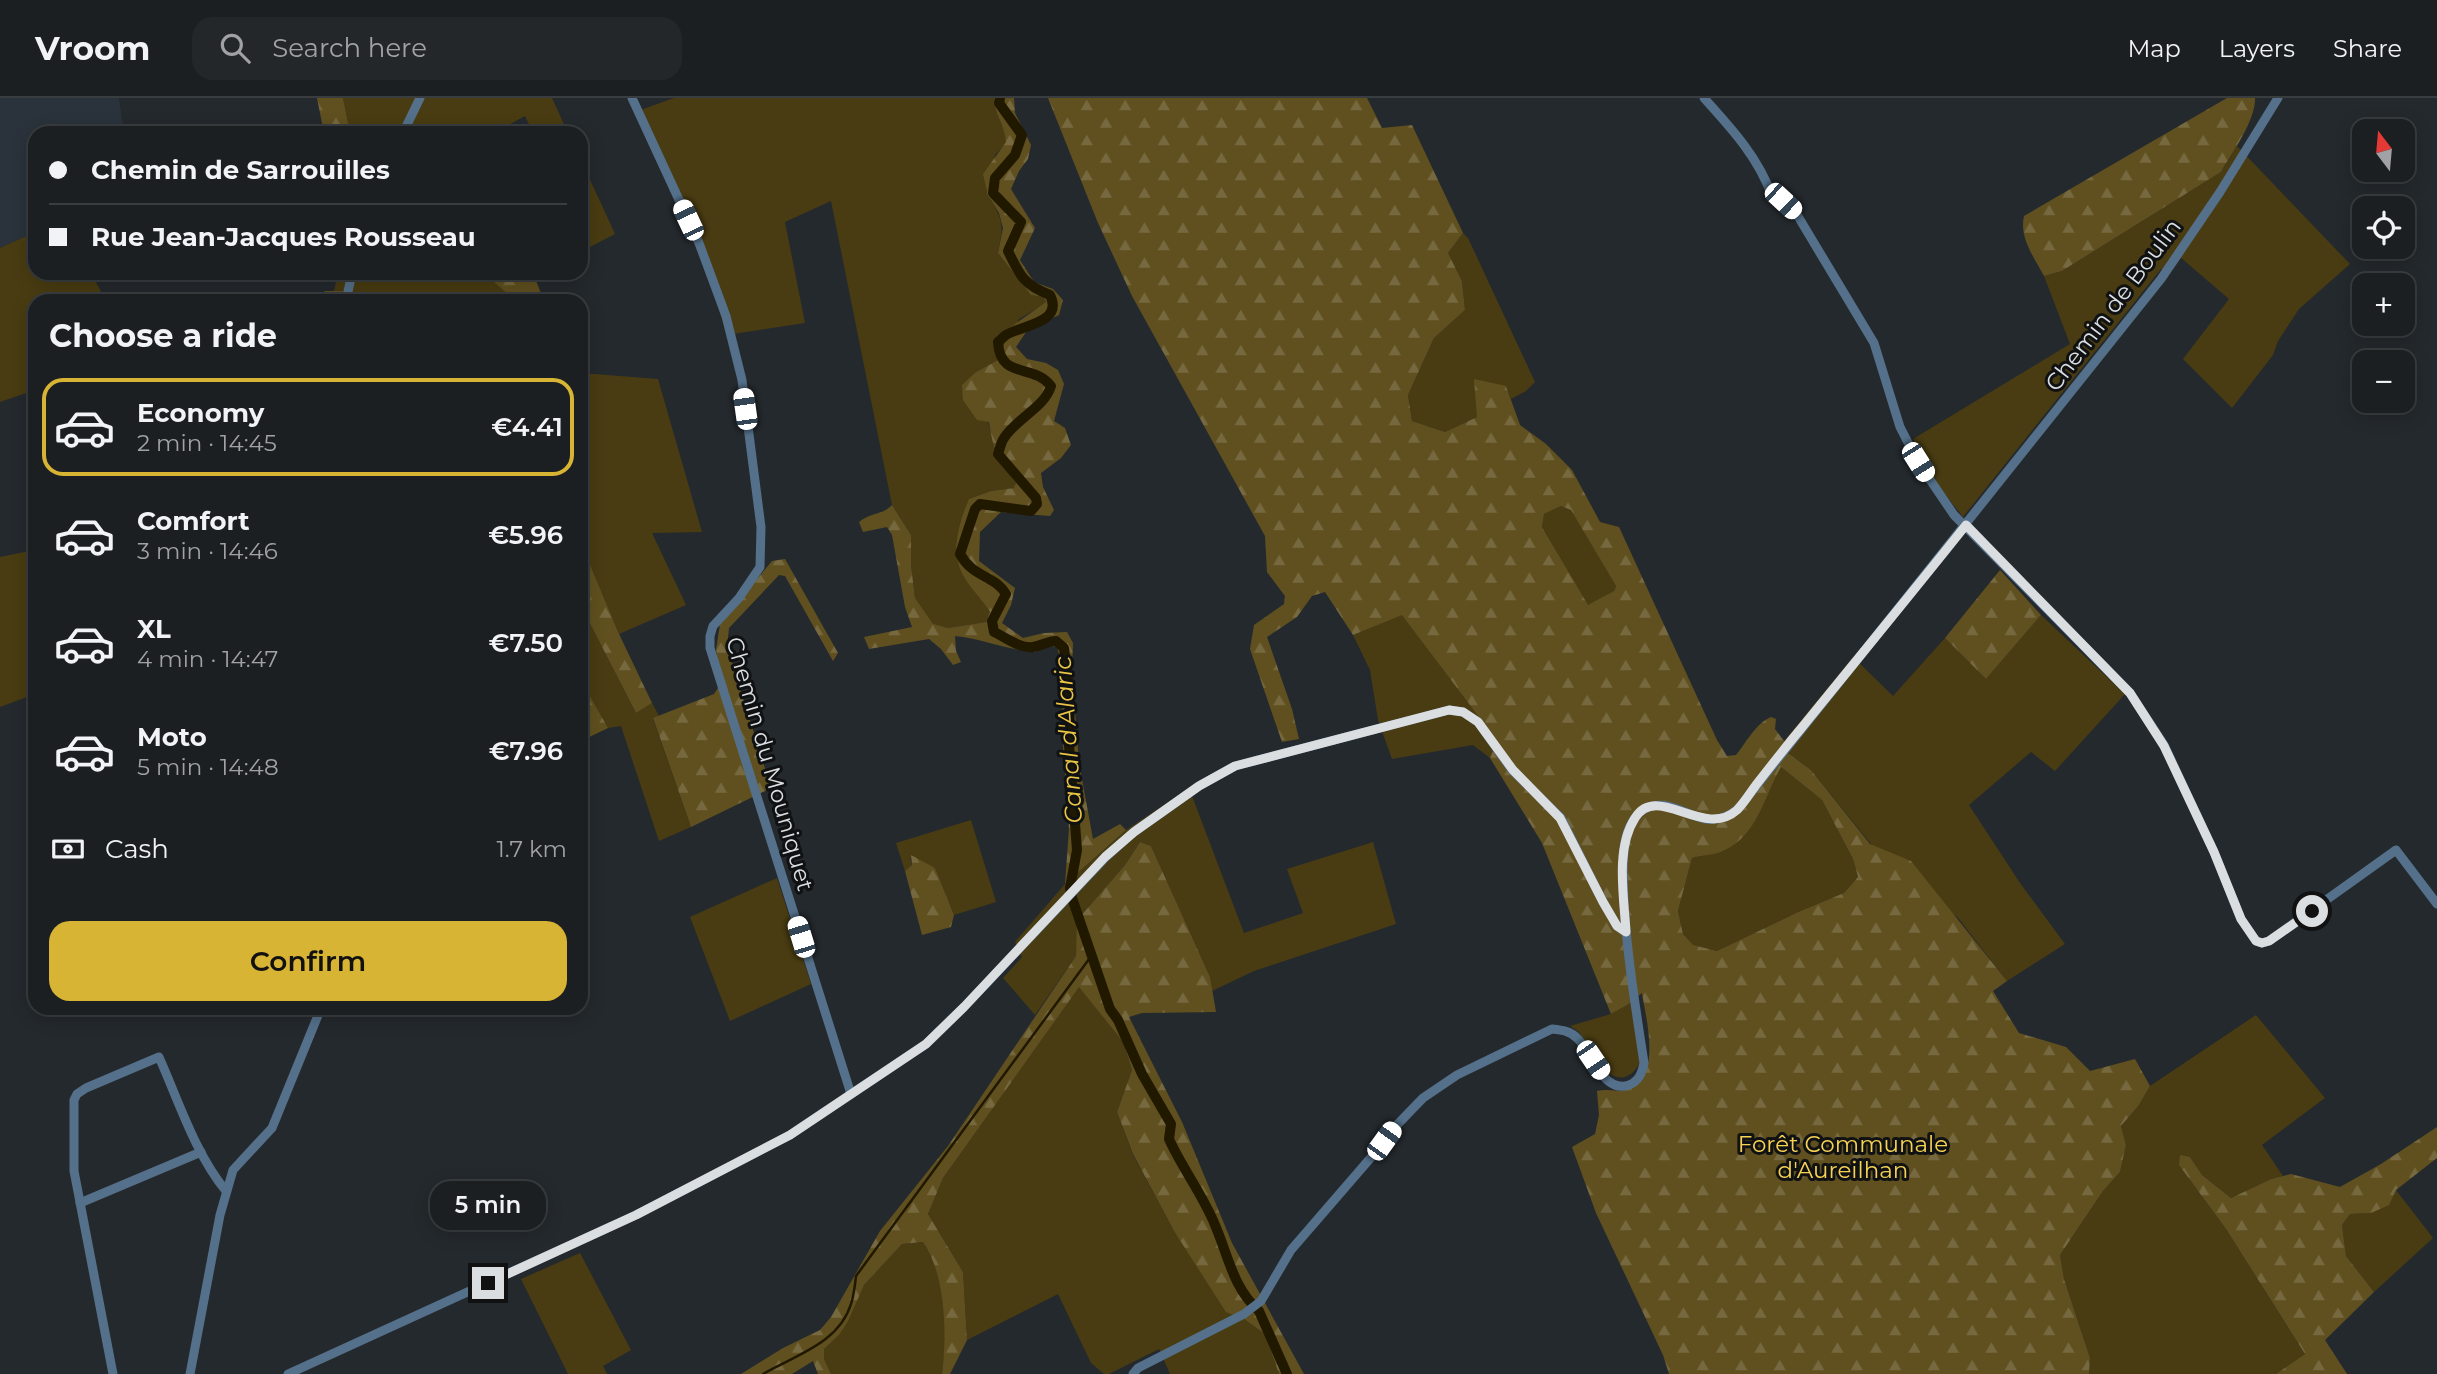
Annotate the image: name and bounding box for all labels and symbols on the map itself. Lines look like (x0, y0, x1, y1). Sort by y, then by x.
north arrow (2352, 119, 2415, 182)
car (1761, 179, 1806, 223)
car (670, 197, 707, 243)
street label: Chemin de Boulin (2039, 213, 2187, 397)
car (732, 387, 759, 431)
car (1898, 439, 1939, 485)
street label: Chemin du Mouniquet (720, 634, 820, 894)
water label: Canal d'Alaric (1048, 655, 1088, 825)
route start (2296, 895, 2328, 927)
car (785, 914, 818, 960)
car (1573, 1037, 1614, 1083)
car (1364, 1118, 1405, 1164)
park label: Forêt Communale d'Aureilhan (1738, 1130, 1948, 1184)
callout: 5 min (430, 1182, 546, 1230)
route end (472, 1267, 504, 1299)

